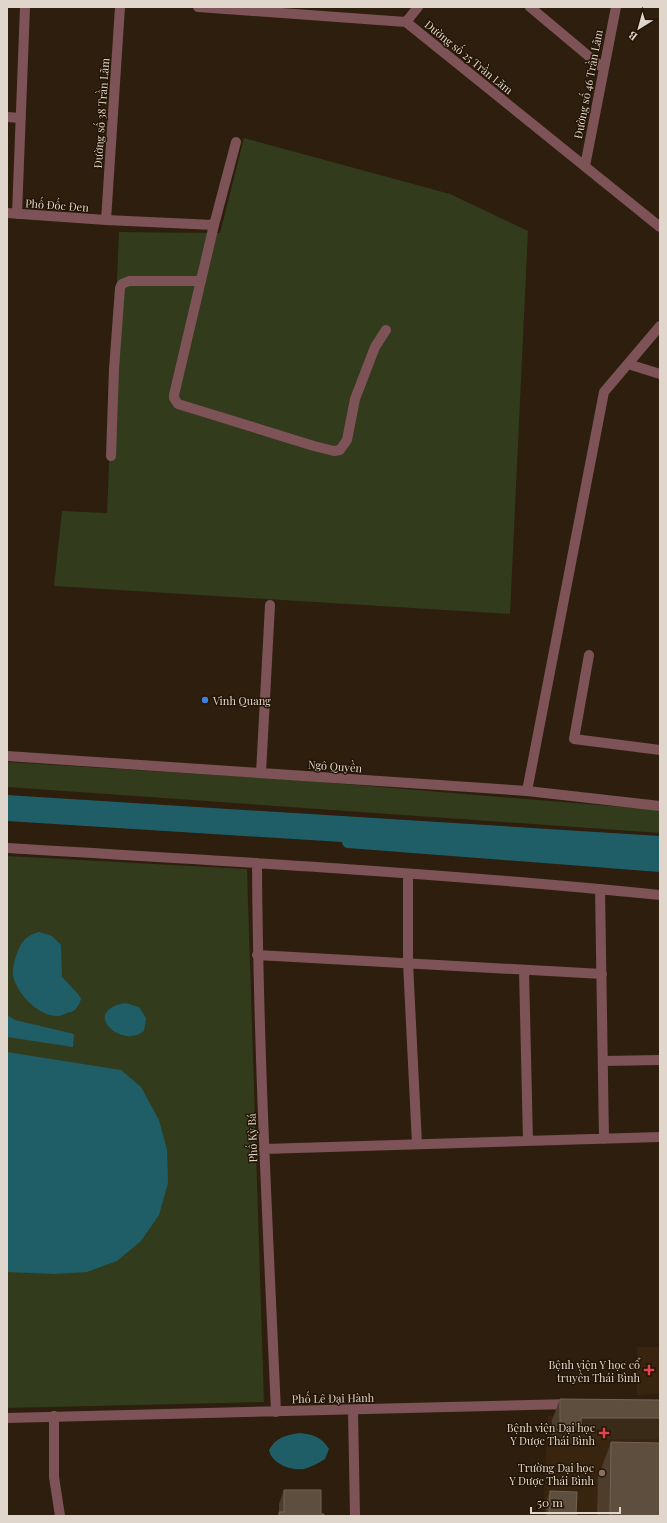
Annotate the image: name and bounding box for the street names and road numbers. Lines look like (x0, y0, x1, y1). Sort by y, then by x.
street label: Đường số 25 Trần Lãm (422, 16, 517, 97)
street label: Đường số 46 Trần Lãm (569, 28, 606, 140)
street label: Đường số 38 Trần Lãm (89, 57, 112, 169)
street label: Phố Đốc Đen (25, 194, 90, 215)
street label: Ngô Quyền (307, 756, 363, 775)
street label: Phố Kỳ Bá (243, 1113, 260, 1163)
street label: Phố Lê Đại Hành (292, 1389, 375, 1406)

